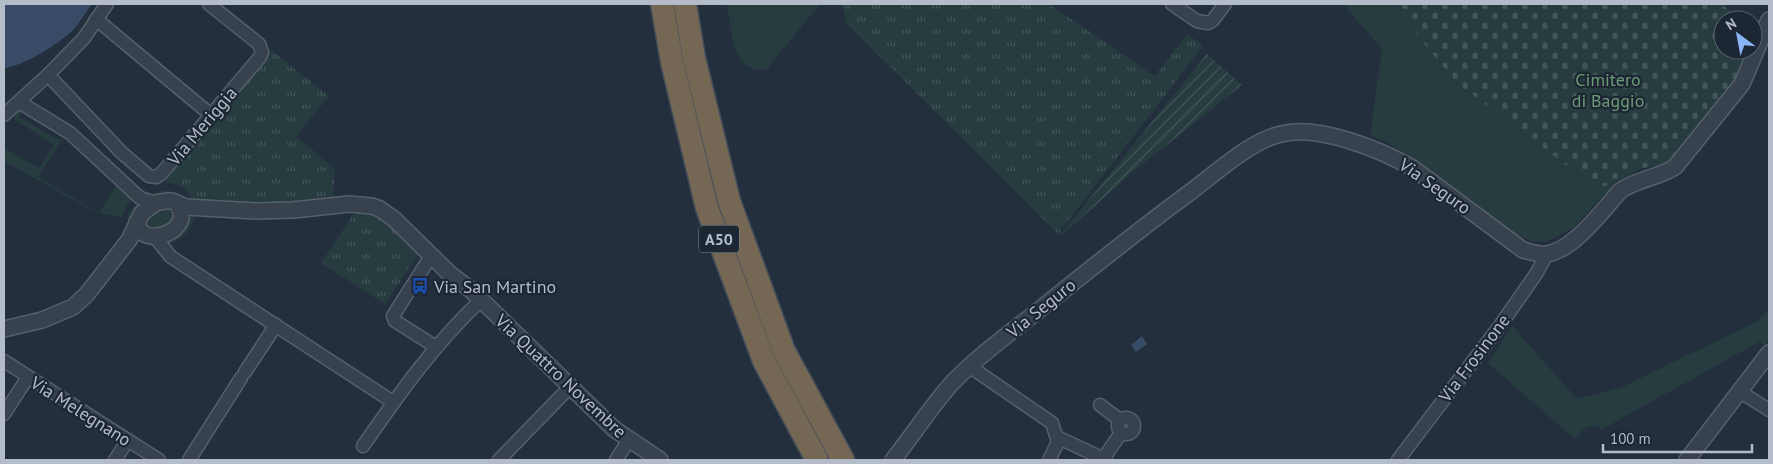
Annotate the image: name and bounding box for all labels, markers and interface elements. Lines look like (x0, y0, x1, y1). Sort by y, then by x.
north arrow (1713, 10, 1763, 60)
text: N (1722, 14, 1740, 34)
park label: Cimitero di Baggio (1572, 68, 1644, 112)
street label: Via Meriggia (162, 82, 242, 171)
street label: Via Seguro (1394, 152, 1475, 219)
road number: A50 (699, 225, 739, 252)
street label: Via Seguro (1001, 273, 1080, 344)
place label: Via San Martino (433, 275, 556, 298)
bus stop icon: Via San Martino (410, 276, 430, 296)
street label: Via Quattro Novembre (490, 309, 631, 443)
street label: Via Frosinone (1433, 309, 1515, 408)
street label: Via Melegnano (26, 370, 136, 451)
scale bar (1603, 422, 1752, 454)
text: 100 m (1610, 429, 1651, 448)

